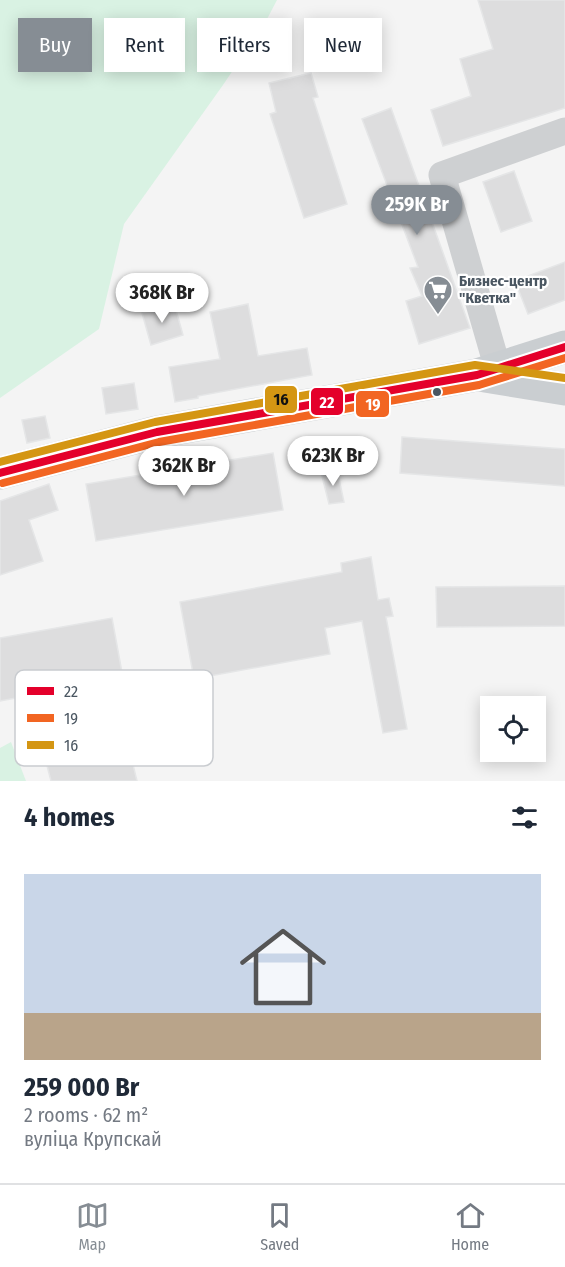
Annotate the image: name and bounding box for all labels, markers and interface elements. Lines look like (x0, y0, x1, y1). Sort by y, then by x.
chip: Buy (18, 18, 92, 72)
chip: Rent (104, 18, 185, 72)
chip: Filters (197, 18, 292, 72)
chip: New (304, 18, 382, 72)
pin: 259K Br (362, 185, 472, 236)
text: 259K Br (385, 192, 449, 216)
place label: Бизнес-центр "Кветка" (459, 272, 547, 307)
pin: 368K Br (107, 273, 217, 324)
supermarket icon: Бизнес-центр "Кветка" (422, 274, 454, 316)
text: 368K Br (130, 280, 194, 304)
line badge: 16 (264, 385, 298, 414)
unlabelled marker (431, 386, 443, 398)
line badge: 22 (310, 387, 344, 416)
text: 16 (273, 390, 289, 409)
line badge: 19 (355, 390, 390, 418)
text: 22 (319, 393, 335, 412)
text: 19 (365, 395, 381, 414)
pin: 623K Br (278, 436, 388, 487)
text: 623K Br (301, 443, 365, 467)
pin: 362K Br (129, 446, 239, 497)
text: 362K Br (152, 453, 216, 477)
legend (15, 670, 213, 766)
text: 22 (64, 682, 78, 701)
map controls (480, 696, 546, 762)
button: locate (480, 696, 546, 762)
text: 19 (64, 709, 78, 728)
text: 16 (64, 736, 78, 755)
icon: filters (508, 801, 541, 834)
text: 4 homes (24, 802, 115, 833)
icon: home (229, 913, 337, 1021)
text: 259 000 Br (24, 1072, 139, 1103)
text: 2 rooms · 62 m² (24, 1103, 148, 1127)
text: вуліца Крупскай (24, 1127, 162, 1151)
tab: Map (76, 1199, 109, 1254)
tab: Saved (260, 1199, 299, 1254)
tab: Home (451, 1199, 489, 1254)

